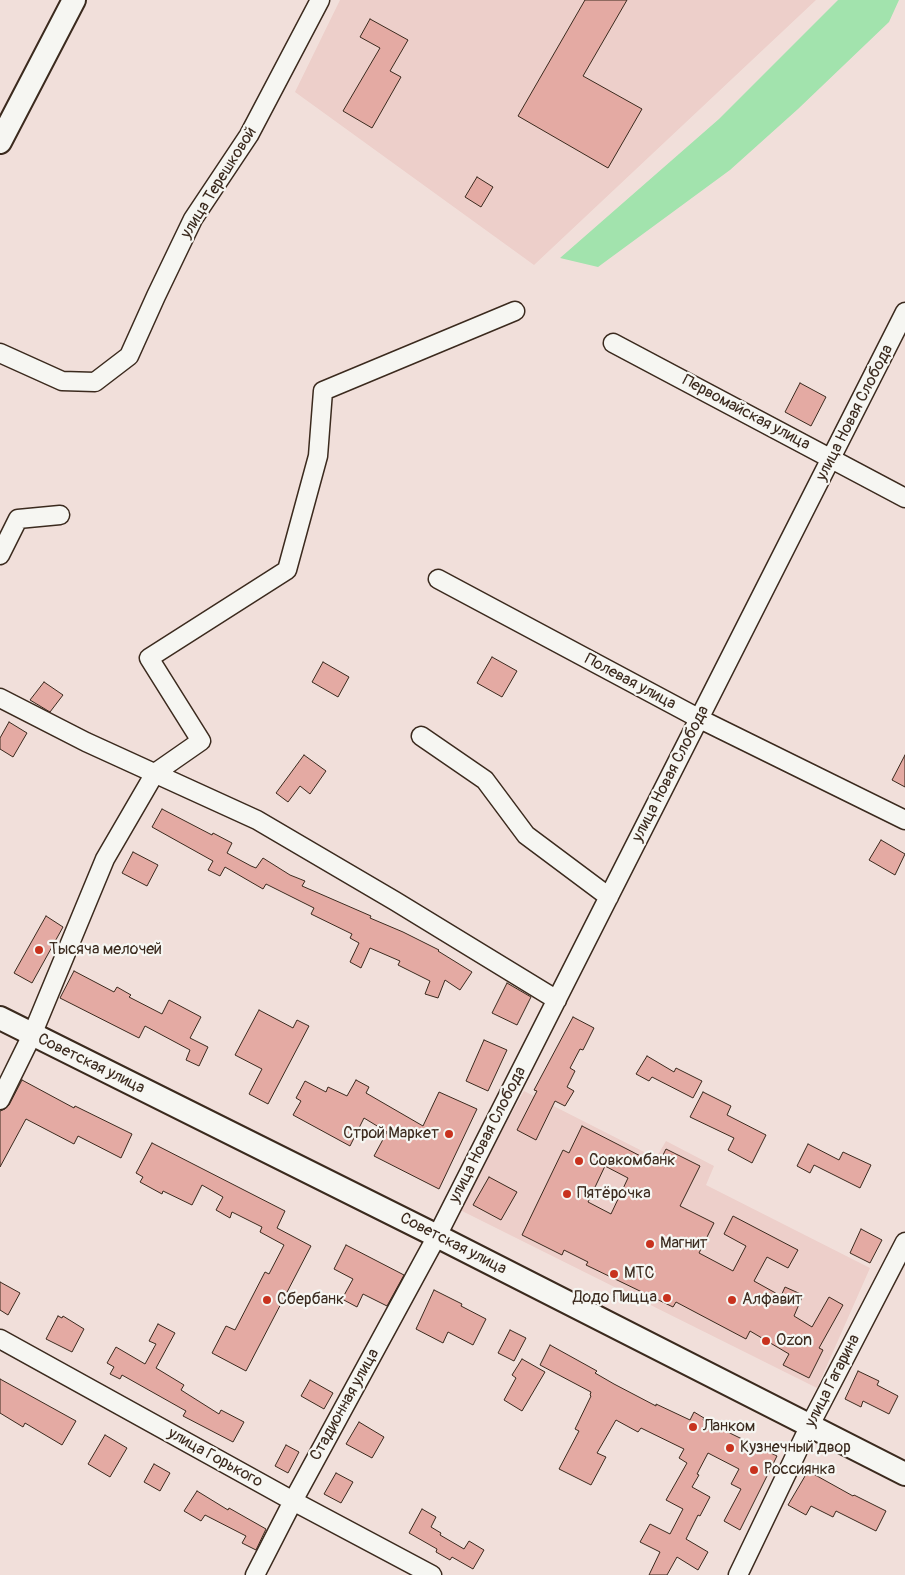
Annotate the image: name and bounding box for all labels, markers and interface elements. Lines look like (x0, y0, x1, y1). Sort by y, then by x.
street label: улица Терешковой (177, 124, 261, 242)
street label: улица Новая Слобода (812, 342, 898, 484)
street label: Первомайская улица (679, 371, 813, 455)
street label: Полевая улица (581, 650, 679, 714)
street label: улица Новая Слобода (628, 703, 714, 845)
place label: Тысяча мелочей (49, 940, 162, 960)
marker: Тысяча мелочей (33, 944, 45, 956)
street label: Советская улица (34, 1030, 148, 1098)
street label: улица Новая Слобода (445, 1064, 531, 1206)
place label: Строй Маркет (343, 1124, 439, 1144)
marker: Строй Маркет (443, 1128, 455, 1140)
place label: Совкомбанк (589, 1151, 676, 1171)
marker: Совкомбанк (573, 1155, 585, 1167)
place label: Пятёрочка (577, 1184, 651, 1204)
marker: Пятёрочка (561, 1188, 573, 1200)
street label: Советская улица (397, 1209, 509, 1279)
place label: Магнит (660, 1234, 708, 1254)
marker: Магнит (644, 1238, 656, 1250)
place label: МТС (624, 1264, 654, 1284)
marker: МТС (608, 1268, 620, 1280)
place label: Додо Пицца (573, 1288, 657, 1308)
place label: Сбербанк (277, 1290, 344, 1310)
place label: Алфавит (742, 1290, 803, 1310)
marker: Додо Пицца (661, 1292, 673, 1304)
marker: Сбербанк (261, 1294, 273, 1306)
marker: Алфавит (726, 1294, 738, 1306)
place label: Ozon (776, 1331, 812, 1351)
street label: улица Гагарина (801, 1331, 865, 1431)
marker: Ozon (760, 1335, 772, 1347)
street label: Стадионная улица (306, 1346, 384, 1464)
place label: Ланком (703, 1417, 755, 1437)
marker: Ланком (687, 1421, 699, 1433)
street label: улица Горького (164, 1424, 266, 1492)
place label: Кузнечный двор (740, 1438, 851, 1458)
marker: Кузнечный двор (724, 1442, 736, 1454)
place label: Россиянка (764, 1460, 835, 1480)
marker: Россиянка (748, 1464, 760, 1476)

